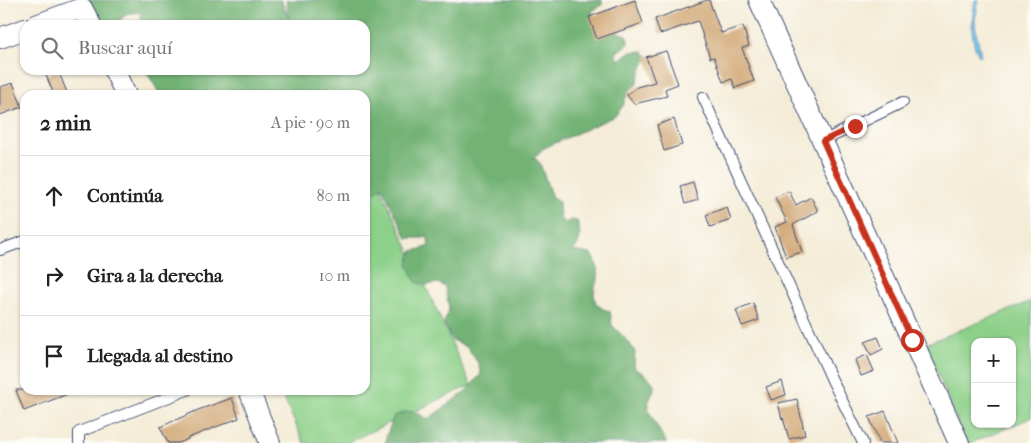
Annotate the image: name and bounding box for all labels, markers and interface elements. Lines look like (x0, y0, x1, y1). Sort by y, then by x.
search box (20, 20, 370, 75)
icon: search (38, 34, 66, 62)
text: Buscar aquí (78, 37, 172, 59)
text: 2 min (40, 111, 91, 135)
text: A pie · 90 m (271, 113, 350, 132)
route end (844, 115, 867, 138)
icon: ahead (40, 182, 68, 210)
text: Continúa (87, 185, 163, 207)
text: 80 m (316, 186, 350, 205)
icon: right (40, 262, 68, 290)
text: Gira a la derecha (87, 265, 223, 287)
text: 10 m (319, 266, 350, 285)
route start (901, 329, 924, 352)
map controls (971, 338, 1016, 428)
button: + (971, 338, 1016, 383)
icon: arrive (40, 342, 68, 370)
text: Llegada al destino (87, 345, 233, 367)
button: − (971, 383, 1016, 428)

